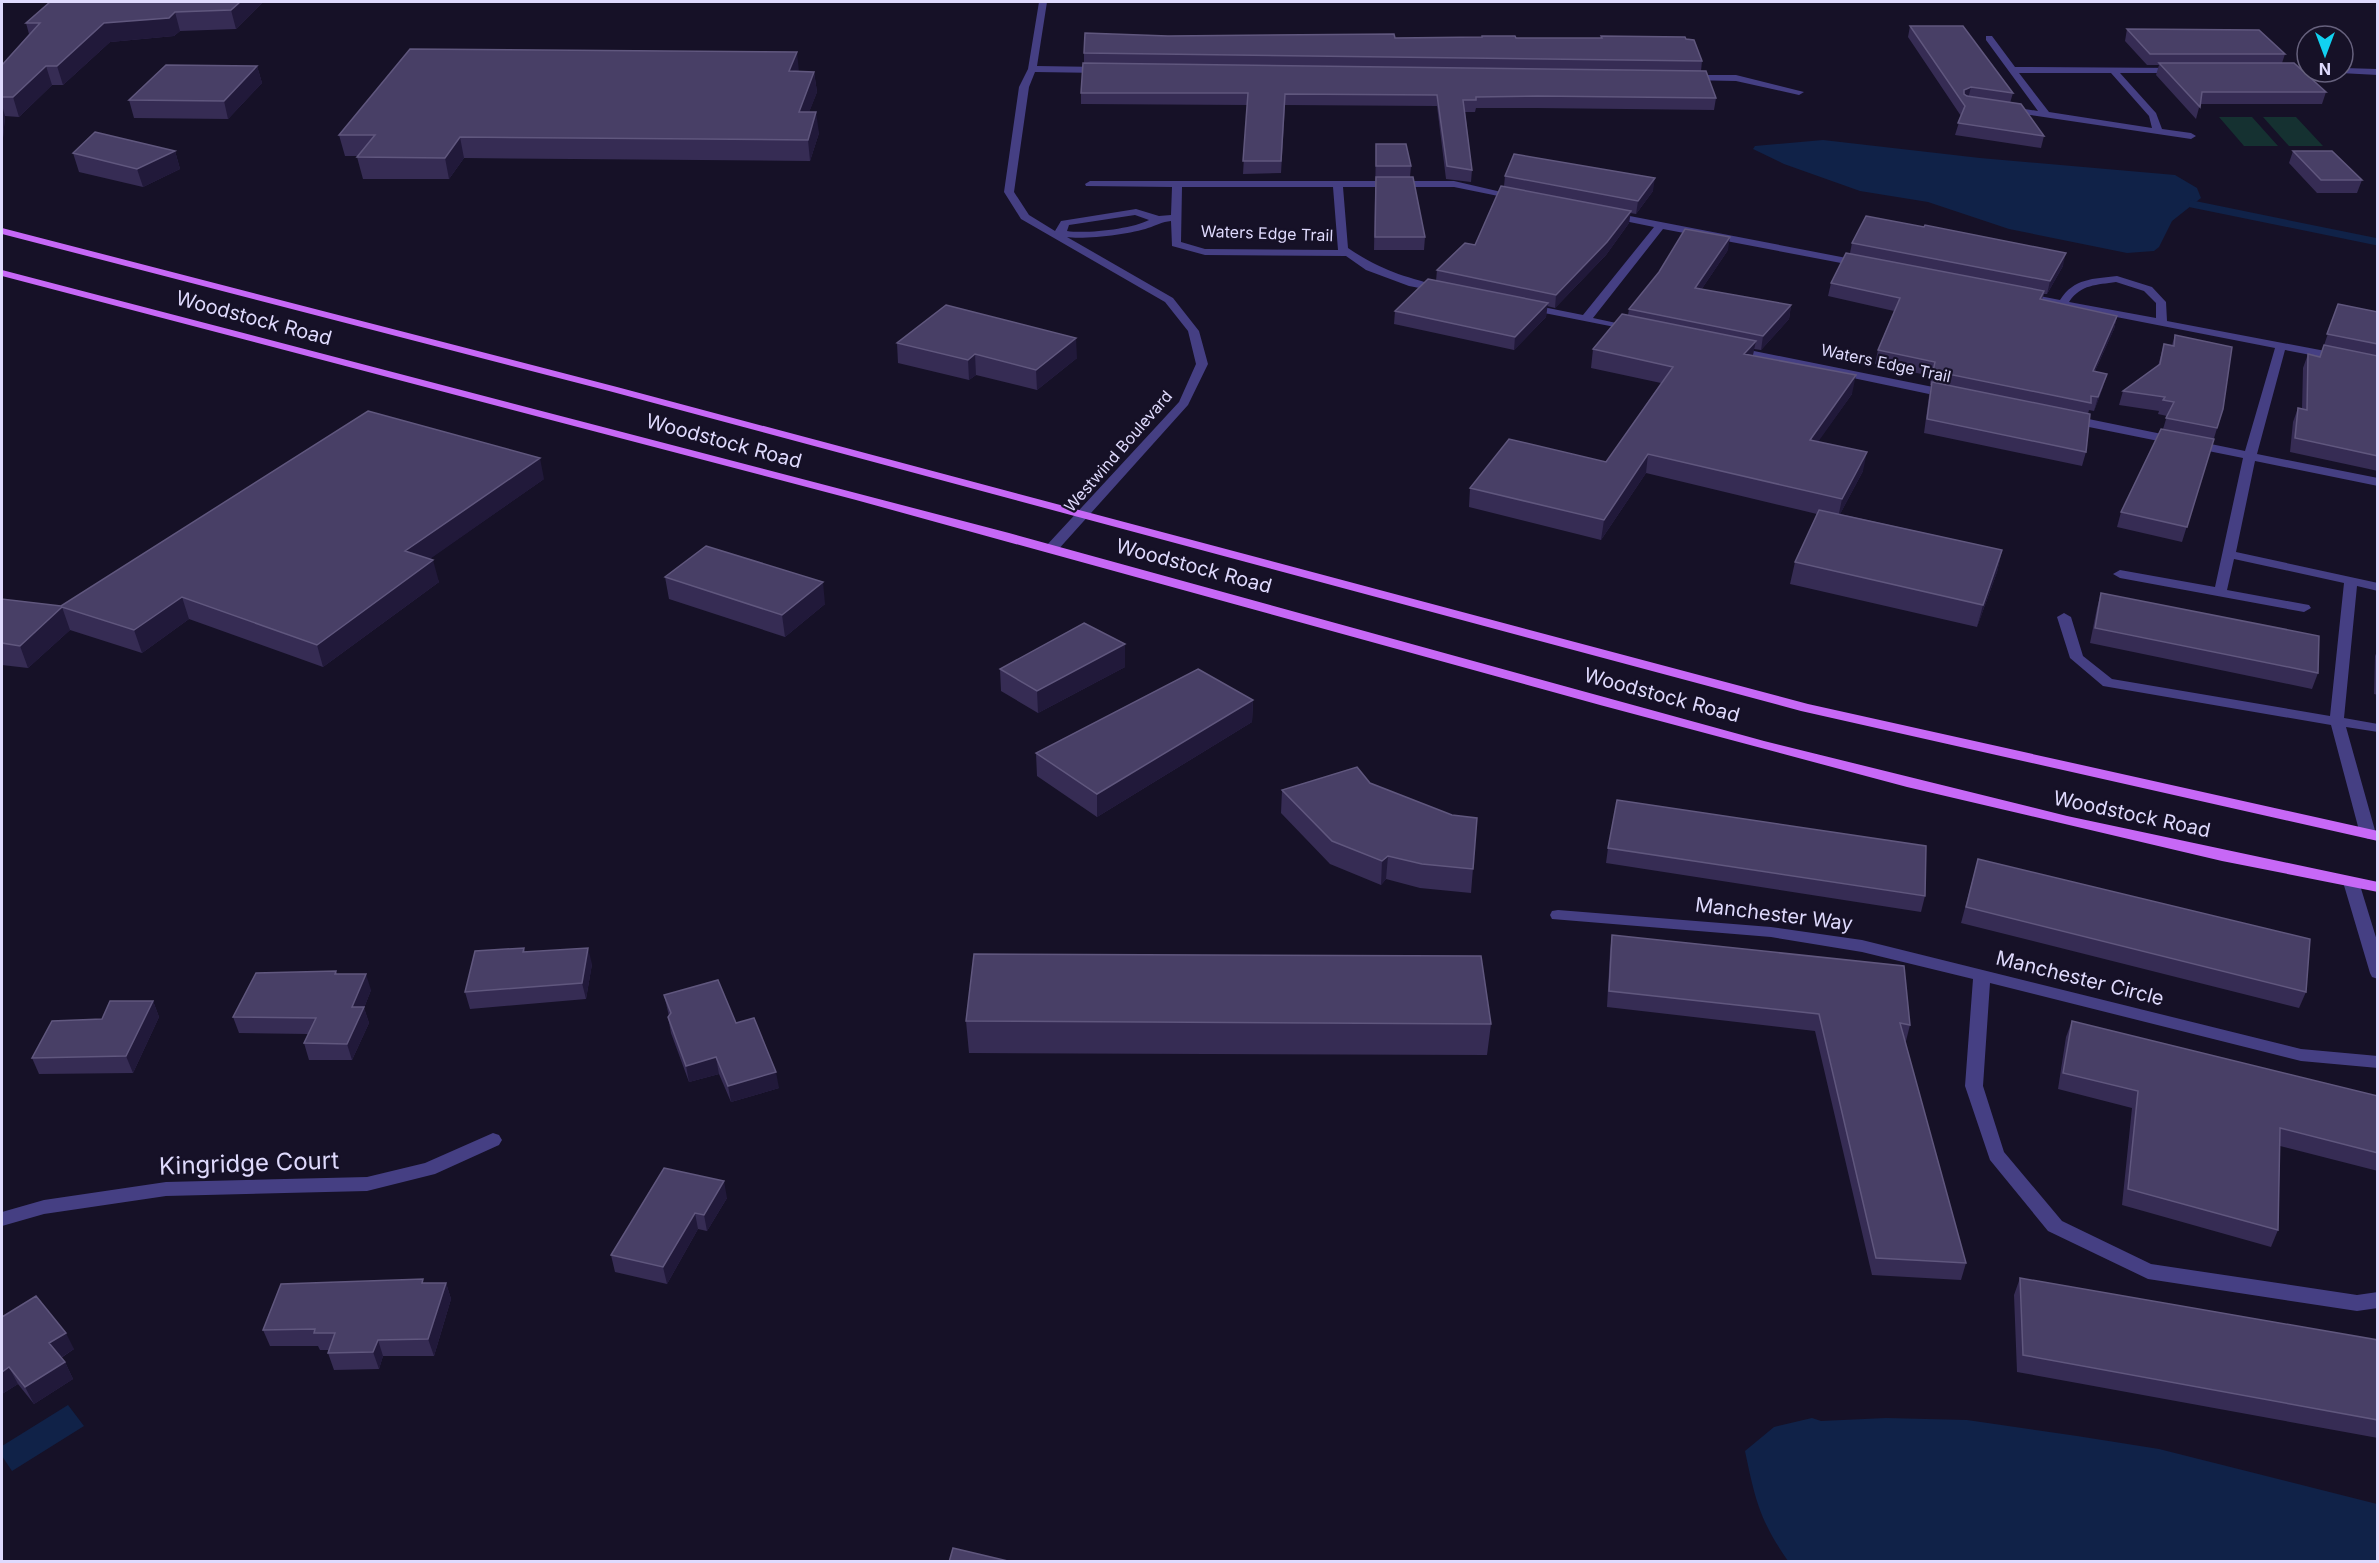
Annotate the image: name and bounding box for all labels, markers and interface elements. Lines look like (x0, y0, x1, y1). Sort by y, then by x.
north arrow (2295, 24, 2355, 84)
text: N (2319, 59, 2331, 79)
street label: Waters Edge Trail (1200, 221, 1334, 245)
street label: Woodstock Road (174, 286, 334, 350)
street label: Waters Edge Trail (1819, 339, 1953, 387)
street label: Westwind Boulevard (1060, 386, 1176, 516)
street label: Woodstock Road (644, 409, 804, 473)
street label: Woodstock Road (1114, 534, 1274, 598)
street label: Woodstock Road (1582, 663, 1742, 727)
street label: Woodstock Road (2051, 786, 2213, 842)
street label: Manchester Way (1694, 892, 1854, 936)
street label: Manchester Circle (1993, 946, 2167, 1010)
street label: Kingridge Court (159, 1145, 340, 1181)

